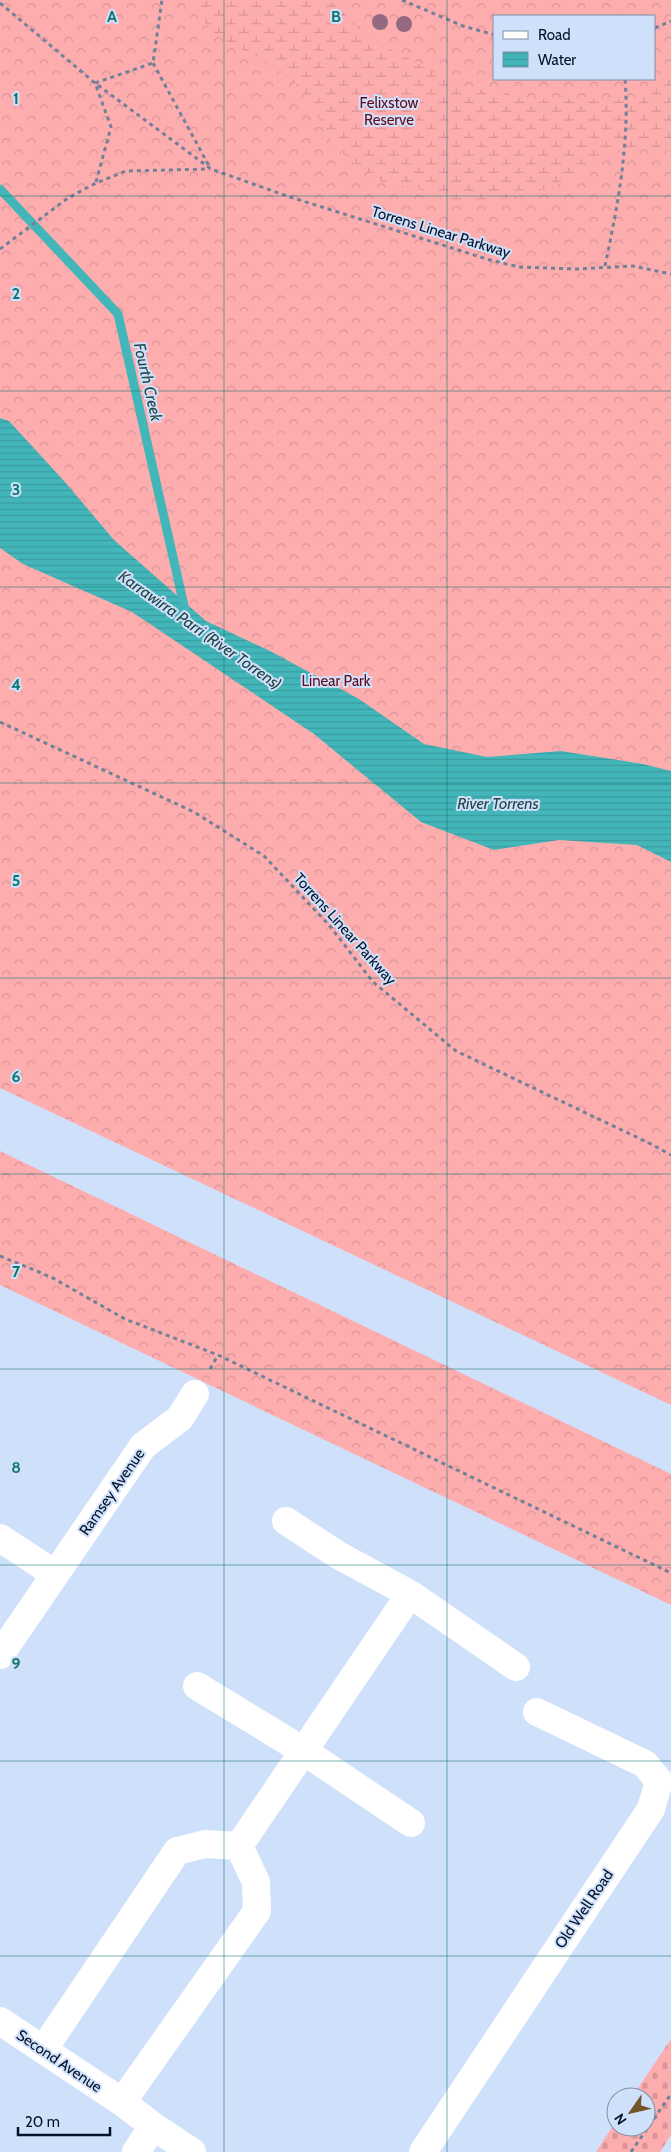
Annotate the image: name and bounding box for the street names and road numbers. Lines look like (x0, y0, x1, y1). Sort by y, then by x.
street label: Torrens Linear Parkway (369, 202, 513, 262)
street label: Torrens Linear Parkway (290, 869, 400, 989)
street label: Ramsey Avenue (75, 1445, 149, 1539)
street label: Old Well Road (551, 1866, 617, 1952)
street label: Second Avenue (13, 2026, 105, 2096)

